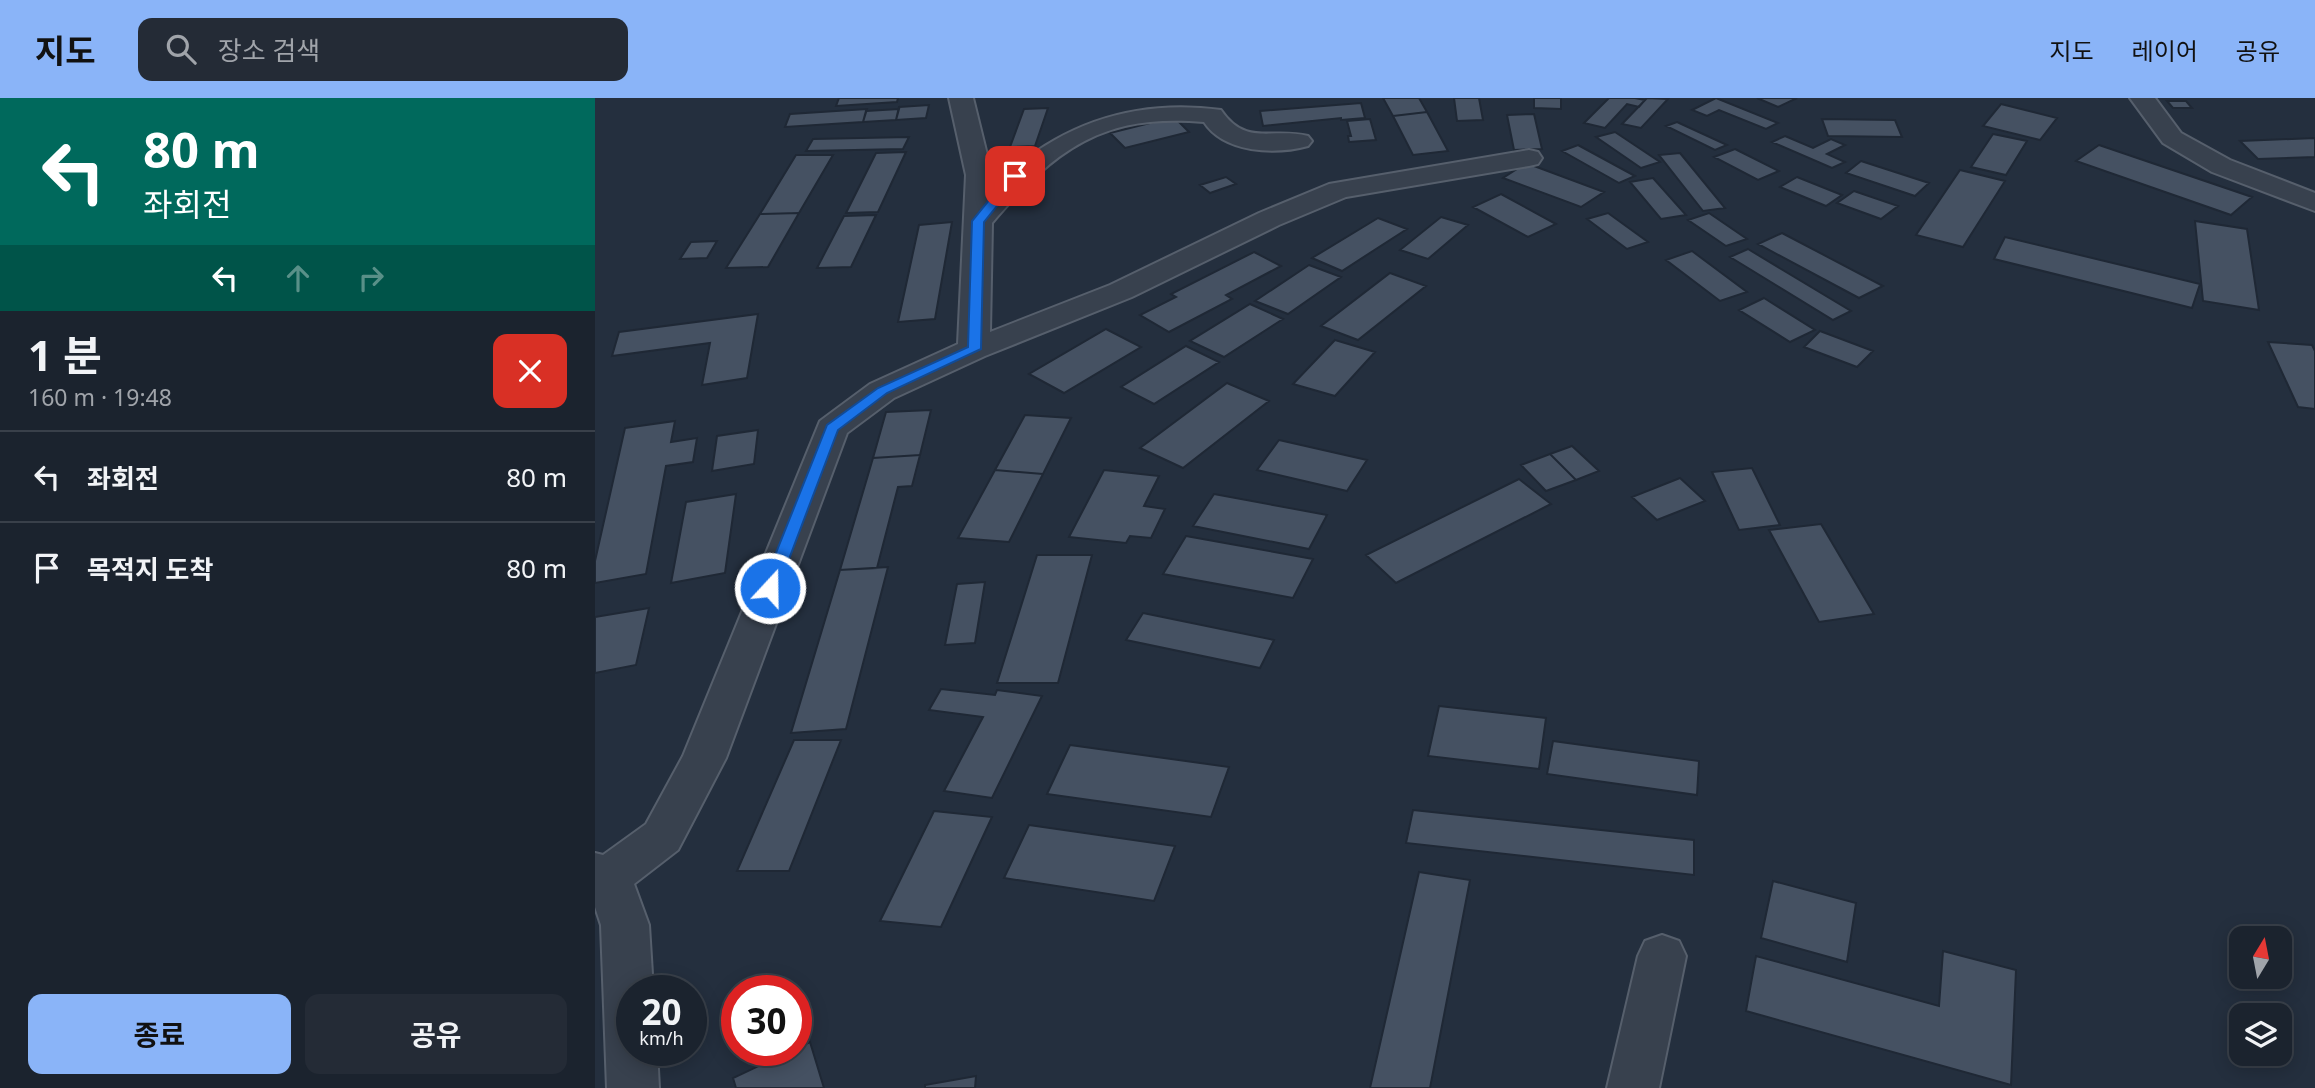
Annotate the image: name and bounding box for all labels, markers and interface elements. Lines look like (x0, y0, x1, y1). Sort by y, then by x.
search box (138, 18, 628, 81)
text: 지도 (35, 28, 96, 73)
icon: search (162, 30, 200, 68)
text: 장소 검색 (218, 32, 320, 68)
text: 지도 (2049, 34, 2094, 67)
text: 레이어 (2132, 34, 2198, 67)
text: 공유 (2236, 34, 2280, 67)
text: 80 m (143, 116, 260, 182)
icon: left (28, 126, 119, 217)
pin (985, 146, 1045, 206)
icon: arrive (996, 157, 1034, 195)
text: 좌회전 (143, 182, 231, 225)
icon: left (206, 259, 244, 297)
icon: ahead (279, 259, 317, 297)
icon: right (352, 259, 390, 297)
text: 1 분 (28, 326, 102, 383)
button: close (493, 334, 567, 408)
text: 160 m · 19:48 (28, 381, 172, 413)
icon: left (28, 458, 66, 496)
text: 80 m (506, 459, 567, 495)
text: 좌회전 (87, 460, 159, 496)
icon: arrive (28, 549, 66, 587)
text: 80 m (506, 550, 567, 586)
text: 목적지 도착 (87, 551, 213, 587)
position arrow (733, 551, 807, 625)
north arrow (2229, 926, 2293, 989)
map controls (2229, 926, 2292, 1066)
speed limit sign: 30 (721, 975, 812, 1066)
text: 20 (641, 988, 682, 1035)
button: 종료 (28, 994, 291, 1074)
button: 공유 (305, 994, 567, 1074)
button: layers (2229, 1003, 2292, 1066)
text: km/h (639, 1026, 684, 1050)

